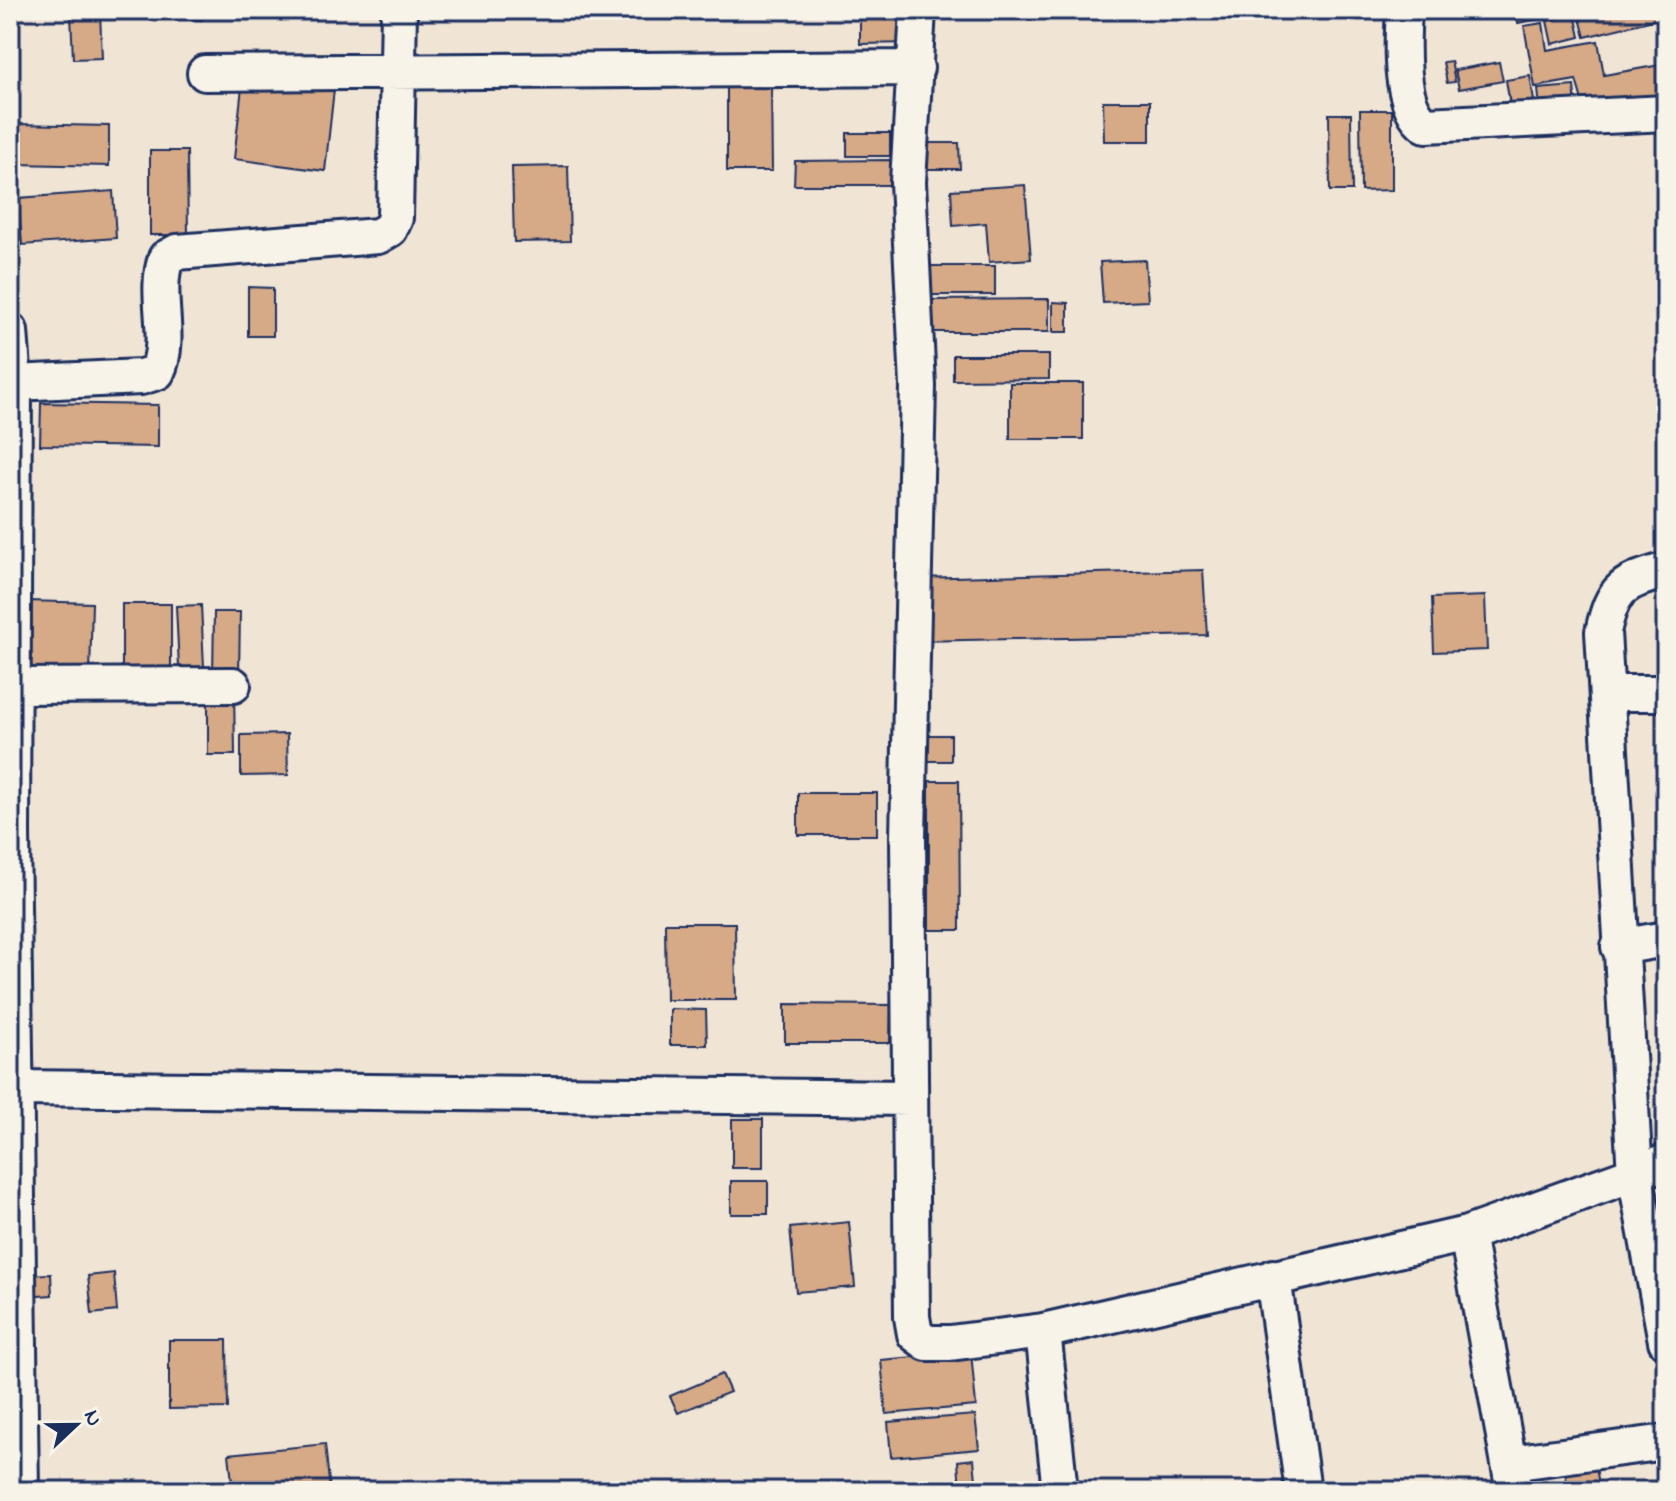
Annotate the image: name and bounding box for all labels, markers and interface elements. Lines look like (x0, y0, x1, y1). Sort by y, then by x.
north arrow (36, 1385, 116, 1465)
text: N (74, 1406, 109, 1432)

